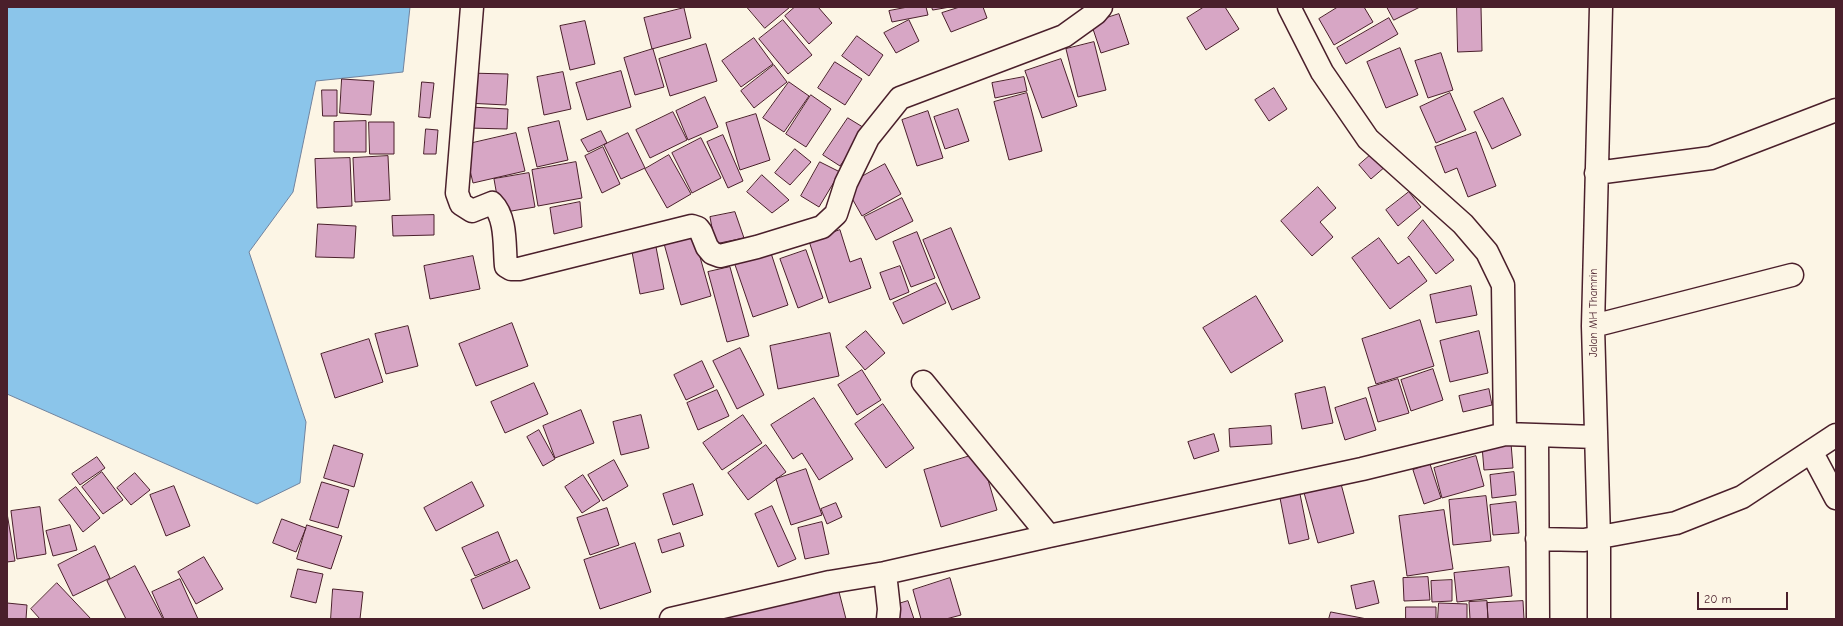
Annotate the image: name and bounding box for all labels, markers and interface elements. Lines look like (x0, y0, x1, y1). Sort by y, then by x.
street label: Jalan MH Thamrin (1587, 269, 1601, 357)
scale bar (1699, 584, 1790, 610)
text: 20 m (1704, 592, 1732, 606)

